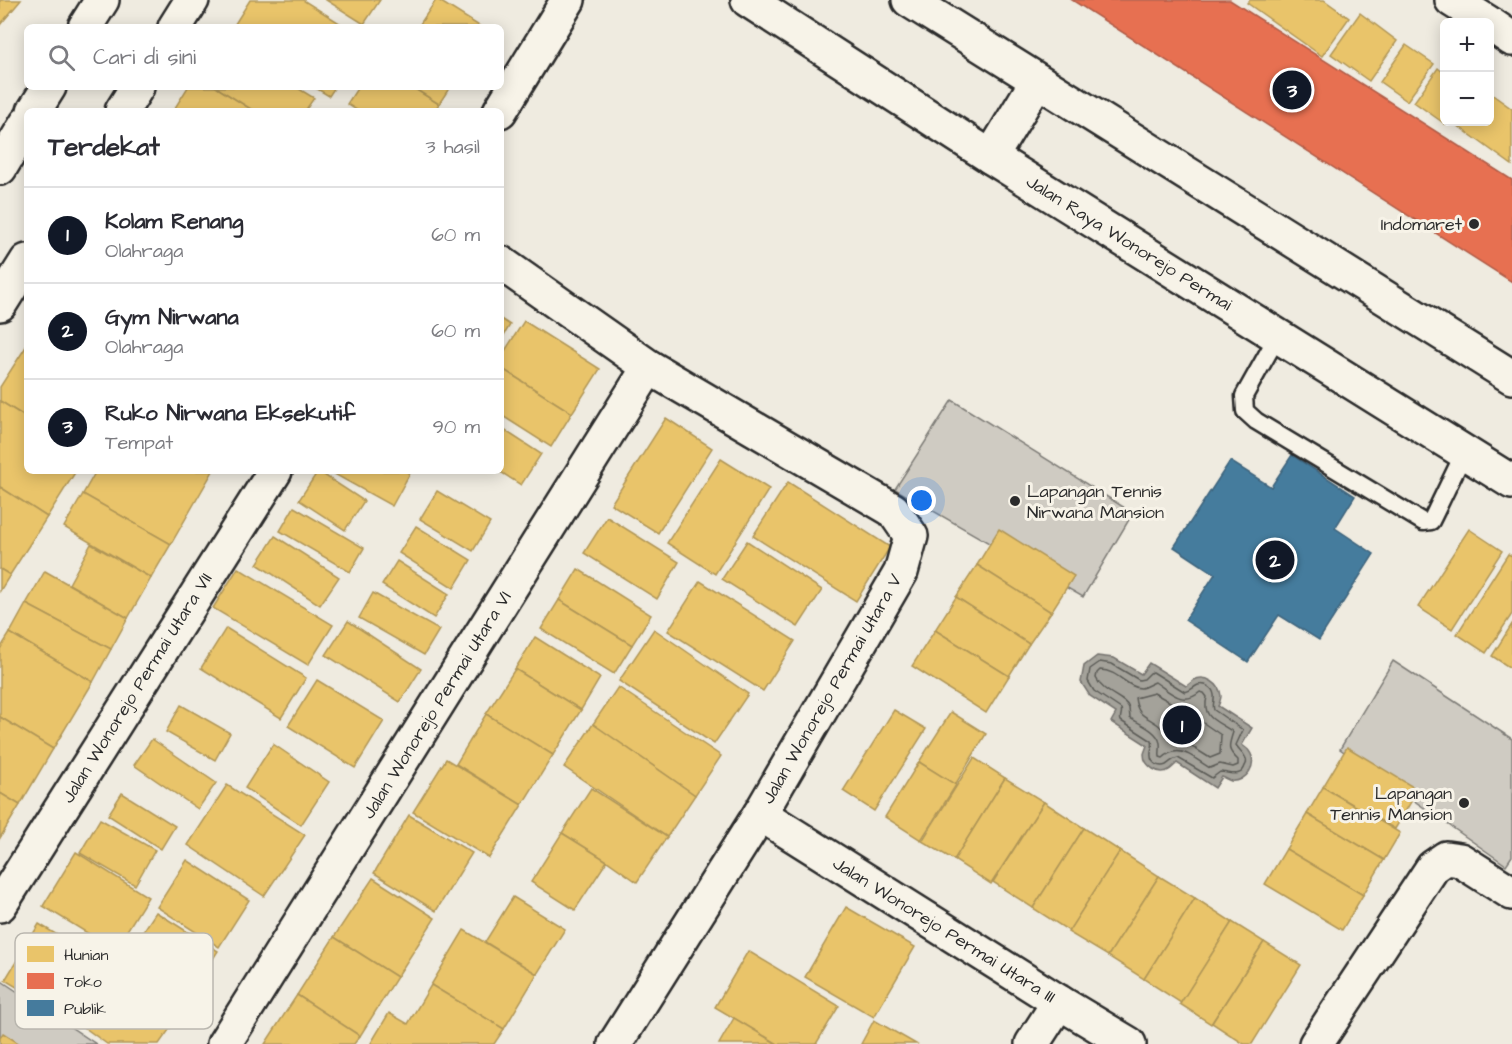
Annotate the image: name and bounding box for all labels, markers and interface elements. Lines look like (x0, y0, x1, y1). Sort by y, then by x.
map controls (1440, 18, 1494, 126)
button: + (1440, 18, 1494, 72)
search box (24, 24, 504, 90)
icon: search (45, 41, 78, 74)
text: Cari di sini (93, 42, 196, 73)
pin: 3 (1272, 68, 1312, 112)
button: − (1440, 72, 1494, 126)
text: Terdekat (48, 129, 160, 165)
text: 3 hasil (426, 133, 480, 161)
street label: Jalan Raya Wonorejo Permai (1021, 169, 1237, 318)
text: Kolam Renang (105, 206, 243, 237)
place label: Indomaret (1381, 212, 1463, 237)
marker: Indomaret (1467, 217, 1481, 231)
text: 1 (66, 221, 69, 249)
text: 60 m (431, 221, 480, 249)
text: Olahraga (105, 237, 183, 265)
text: Gym Nirwana (105, 302, 239, 333)
text: 2 (62, 317, 73, 345)
text: 60 m (431, 317, 480, 345)
text: Olahraga (105, 333, 183, 361)
text: Ruko Nirwana Eksekutif (105, 398, 355, 429)
text: 3 (62, 413, 73, 441)
text: 90 m (432, 413, 480, 441)
text: Tempat (105, 429, 173, 457)
place label: Lapangan Tennis Nirwana Mansion (1027, 479, 1164, 525)
your location (907, 486, 936, 515)
marker: Lapangan Tennis Nirwana Mansion (1008, 494, 1022, 508)
pin: 2 (1256, 538, 1294, 582)
street label: Jalan Wonorejo Permai Utara VII (56, 568, 218, 808)
street label: Jalan Wonorejo Permai Utara V (756, 569, 908, 809)
street label: Jalan Wonorejo Permai Utara VI (356, 586, 518, 824)
pin: 1 (1162, 702, 1202, 748)
place label: Lapangan Tennis Mansion (1330, 781, 1452, 827)
marker: Lapangan Tennis Mansion (1457, 796, 1471, 810)
street label: Jalan Wonorejo Permai Utara III (828, 851, 1060, 1009)
legend (15, 933, 213, 1029)
text: Hunian (64, 944, 108, 966)
text: Toko (64, 971, 102, 993)
text: Publik (64, 998, 106, 1020)

